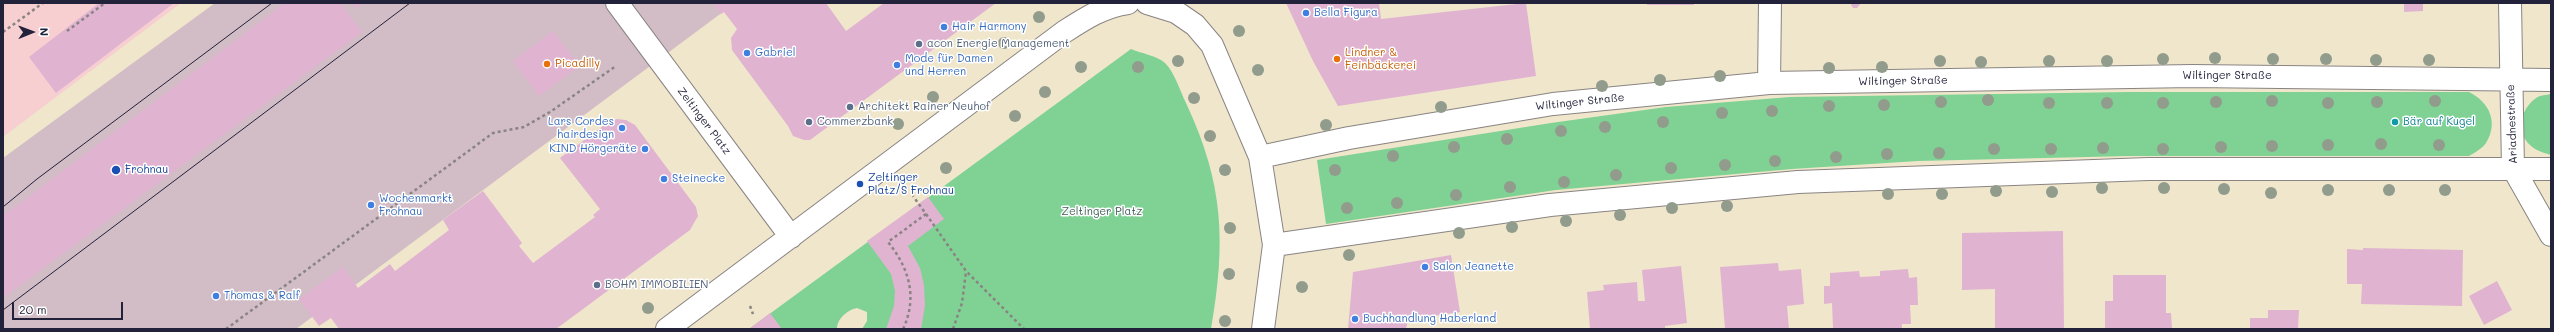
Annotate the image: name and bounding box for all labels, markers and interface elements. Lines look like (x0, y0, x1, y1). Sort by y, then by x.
place label: Bella Figura (1314, 6, 1378, 20)
marker: Bella Figura (1301, 8, 1311, 18)
north arrow (12, 12, 52, 52)
place label: Hair Harmony (952, 20, 1026, 34)
marker: Hair Harmony (939, 22, 949, 32)
text: N (37, 27, 52, 36)
place label: acon Energie Management (927, 37, 1070, 51)
marker: acon Energie Management (914, 39, 924, 49)
place label: Gabriel (755, 46, 795, 60)
place label: Lindner & Feinbäckerei (1345, 46, 1416, 72)
marker: Gabriel (742, 48, 752, 58)
place label: Mode für Damen und Herren (905, 52, 993, 78)
marker: Lindner & Feinbäckerei (1332, 54, 1342, 64)
place label: Picadilly (555, 57, 600, 71)
marker: Picadilly (542, 59, 552, 69)
marker: Mode für Damen und Herren (892, 60, 902, 70)
street label: Wiltinger Straße (2182, 69, 2272, 83)
street label: Wiltinger Straße (1858, 74, 1948, 88)
street label: Ariadnestraße (2504, 84, 2520, 164)
street label: Zeltinger Platz (674, 85, 734, 157)
street label: Wiltinger Straße (1535, 91, 1625, 113)
place label: Architekt Rainer Neuhof (858, 100, 990, 114)
marker: Architekt Rainer Neuhof (845, 102, 855, 112)
place label: Lars Cordes hairdesign (548, 115, 614, 141)
place label: Commerzbank (817, 115, 893, 129)
place label: Bär auf Kugel (2403, 115, 2475, 129)
marker: Commerzbank (804, 117, 814, 127)
marker: Bär auf Kugel (2390, 117, 2400, 127)
marker: Lars Cordes hairdesign (617, 123, 627, 133)
place label: KIND Hörgeräte (549, 142, 637, 156)
marker: KIND Hörgeräte (640, 144, 650, 154)
place label: Frohnau (125, 163, 168, 177)
marker: Frohnau (110, 164, 122, 176)
place label: Zeltinger Platz/S Frohnau (868, 171, 954, 197)
place label: Steinecke (672, 172, 725, 186)
marker: Steinecke (659, 174, 669, 184)
marker: Zeltinger Platz/S Frohnau (855, 179, 865, 189)
place label: Wochenmarkt Frohnau (379, 192, 453, 218)
marker: Wochenmarkt Frohnau (366, 200, 376, 210)
park label: Zeltinger Platz (1062, 205, 1142, 219)
place label: Salon Jeanette (1433, 260, 1514, 274)
marker: Salon Jeanette (1420, 262, 1430, 272)
place label: BOHM IMMOBILIEN (605, 278, 708, 292)
marker: BOHM IMMOBILIEN (592, 280, 602, 290)
place label: Thomas & Ralf (224, 289, 300, 303)
marker: Thomas & Ralf (211, 291, 221, 301)
scale bar (14, 294, 125, 320)
text: 20 m (19, 301, 47, 317)
place label: Buchhandlung Haberland (1363, 312, 1496, 326)
marker: Buchhandlung Haberland (1350, 314, 1360, 324)

